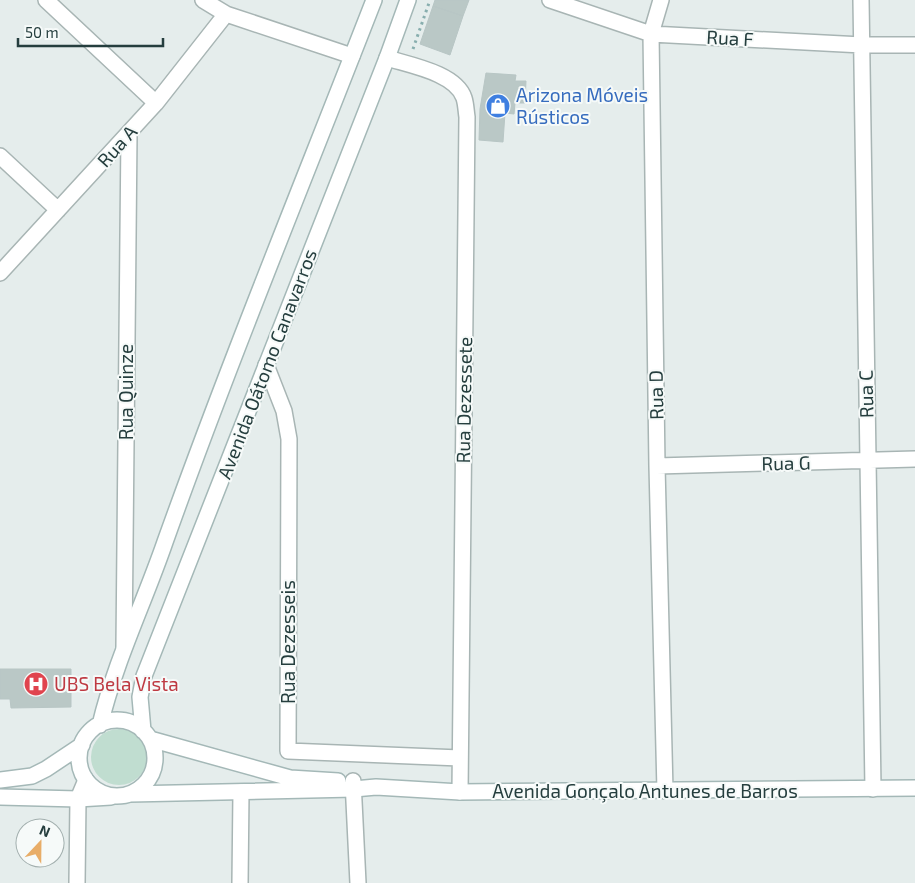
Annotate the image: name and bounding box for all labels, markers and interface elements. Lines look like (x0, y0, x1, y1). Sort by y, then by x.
scale bar (18, 15, 162, 47)
text: 50 m (25, 23, 59, 41)
street label: Rua F (706, 25, 754, 50)
place label: Arizona Móveis Rústicos (516, 83, 648, 128)
shop icon: Arizona Móveis Rústicos (485, 93, 511, 119)
street label: Rua A (92, 120, 142, 171)
street label: Avenida Oátomo Canavarros (212, 246, 321, 482)
street label: Rua Dezessete (451, 336, 476, 464)
street label: Rua Quinze (114, 344, 137, 440)
street label: Rua D (644, 370, 667, 420)
street label: Rua C (854, 370, 877, 418)
street label: Rua G (761, 451, 811, 474)
street label: Rua Dezesseis (276, 580, 299, 704)
hospital icon: UBS Bela Vista (23, 671, 49, 697)
place label: UBS Bela Vista (54, 672, 179, 695)
street label: Avenida Gonçalo Antunes de Barros (492, 779, 798, 803)
north arrow (15, 818, 65, 868)
text: N (37, 821, 53, 840)

